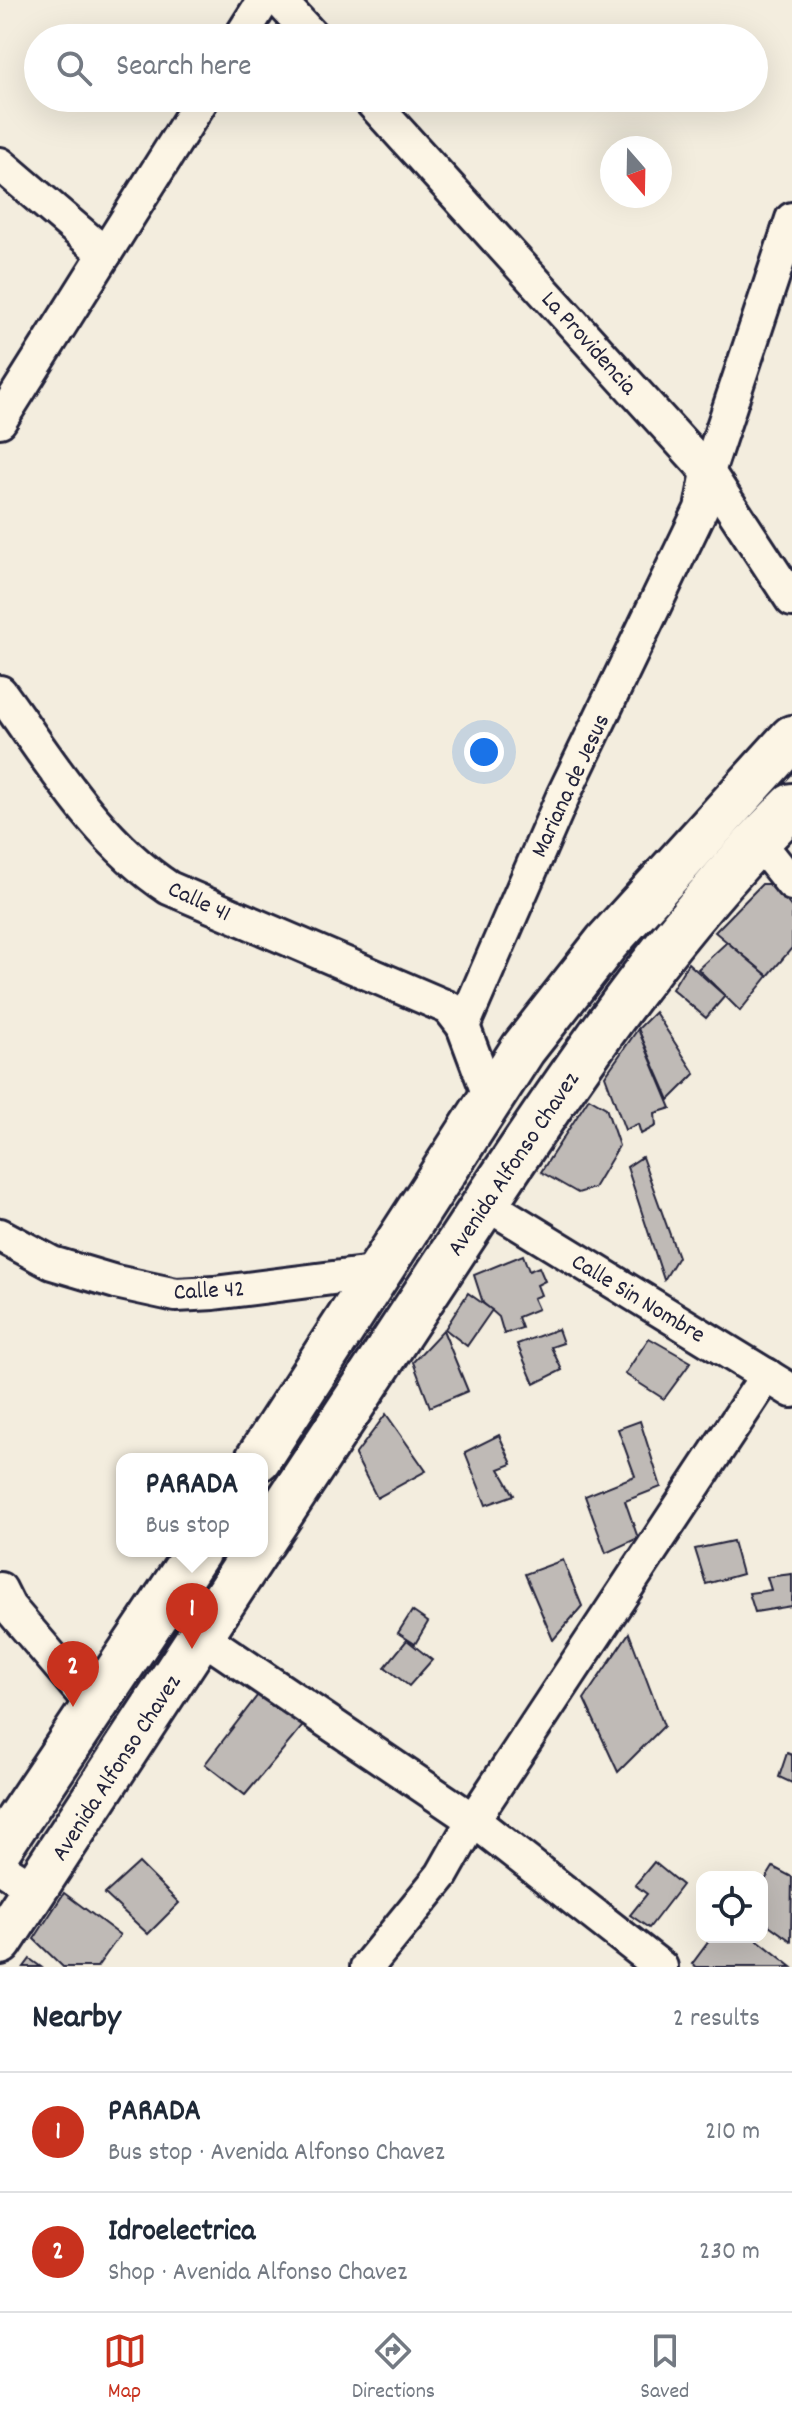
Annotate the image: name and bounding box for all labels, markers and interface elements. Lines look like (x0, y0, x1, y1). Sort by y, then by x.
search box (24, 24, 768, 112)
icon: search (52, 46, 96, 90)
text: Search here (116, 47, 252, 90)
north arrow (600, 136, 672, 208)
street label: La Providencia (532, 284, 644, 404)
street label: Mariana de Jesus (524, 709, 620, 864)
your location (464, 732, 504, 772)
street label: Calle 41 (162, 873, 236, 932)
street label: Avenida Alfonso Chavez (440, 1066, 589, 1264)
street label: Calle Sin Nombre (564, 1246, 711, 1353)
street label: Calle 42 (173, 1273, 246, 1311)
popup (116, 1453, 268, 1557)
text: PARADA (146, 1465, 238, 1508)
text: Bus stop (146, 1508, 230, 1545)
pin: 1 (166, 1583, 218, 1649)
pin: 2 (47, 1641, 99, 1707)
street label: Avenida Alfonso Chavez (44, 1669, 191, 1869)
map controls (696, 1871, 768, 1943)
button: locate (696, 1871, 768, 1943)
text: Nearby (32, 1995, 121, 2044)
text: 2 results (673, 2001, 760, 2038)
text: PARADA (108, 2092, 201, 2135)
text: 1 (55, 2114, 61, 2151)
text: 210 m (705, 2114, 760, 2151)
text: Bus stop · Avenida Alfonso Chavez (108, 2135, 445, 2172)
text: Idroelectrica (108, 2212, 255, 2255)
text: 2 (52, 2234, 64, 2271)
text: 230 m (699, 2234, 760, 2271)
text: Shop · Avenida Alfonso Chavez (108, 2255, 407, 2292)
tab: Map (103, 2329, 147, 2408)
tab: Directions (352, 2329, 435, 2408)
tab: Saved (640, 2329, 689, 2408)

